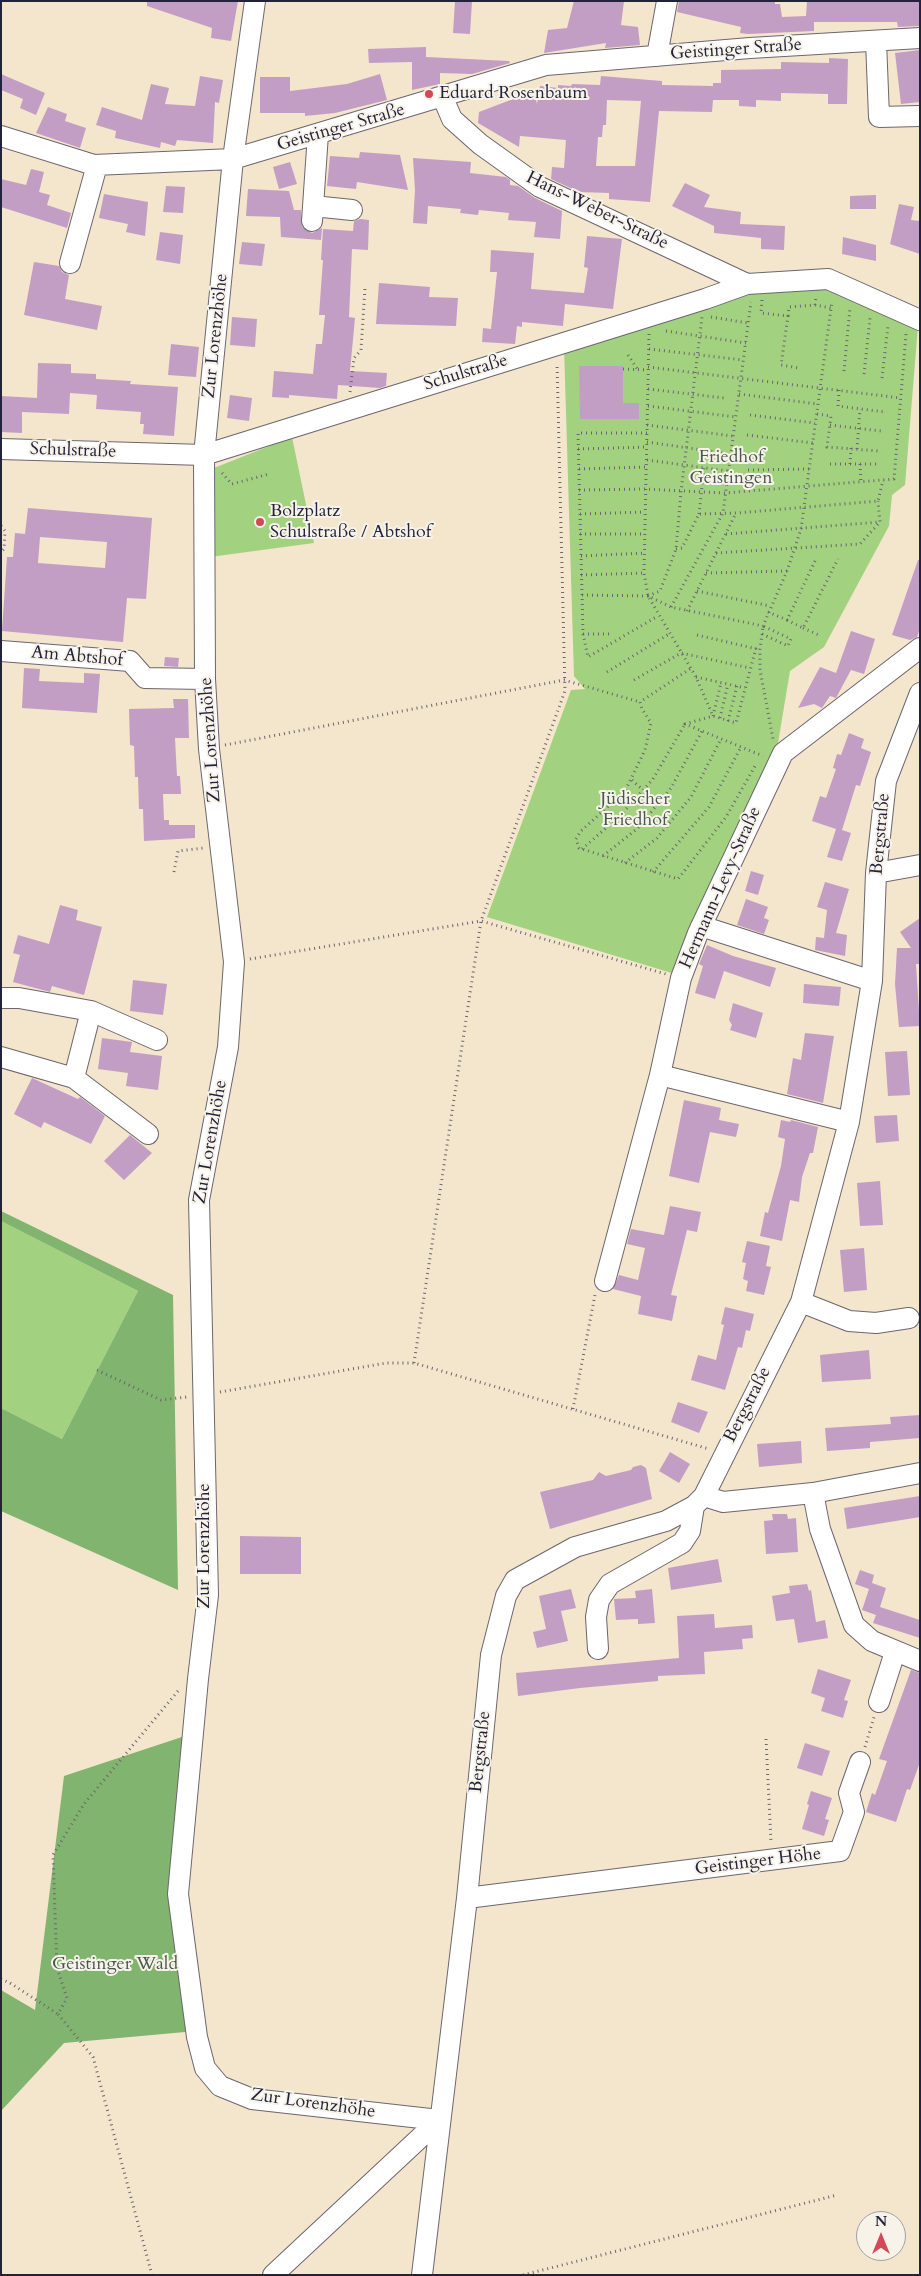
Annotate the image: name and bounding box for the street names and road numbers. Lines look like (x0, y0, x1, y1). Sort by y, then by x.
street label: Geistinger Straße (669, 35, 803, 65)
street label: Geistinger Straße (275, 99, 407, 157)
street label: Hans-Weber-Straße (522, 167, 672, 255)
street label: Zur Lorenzhöhe (199, 273, 233, 399)
street label: Schulstraße (421, 350, 511, 396)
street label: Schulstraße (29, 439, 117, 463)
street label: Am Abtshof (30, 642, 124, 672)
street label: Zur Lorenzhöhe (196, 677, 226, 803)
street label: Bergstraße (867, 792, 895, 876)
street label: Hermann-Levy-Straße (676, 804, 766, 972)
street label: Zur Lorenzhöhe (189, 1078, 233, 1206)
street label: Bergstraße (720, 1364, 776, 1446)
street label: Zur Lorenzhöhe (194, 1483, 216, 1609)
street label: Bergstraße (466, 1710, 496, 1794)
street label: Geistinger Höhe (694, 1844, 822, 1880)
street label: Zur Lorenzhöhe (249, 2085, 377, 2123)

